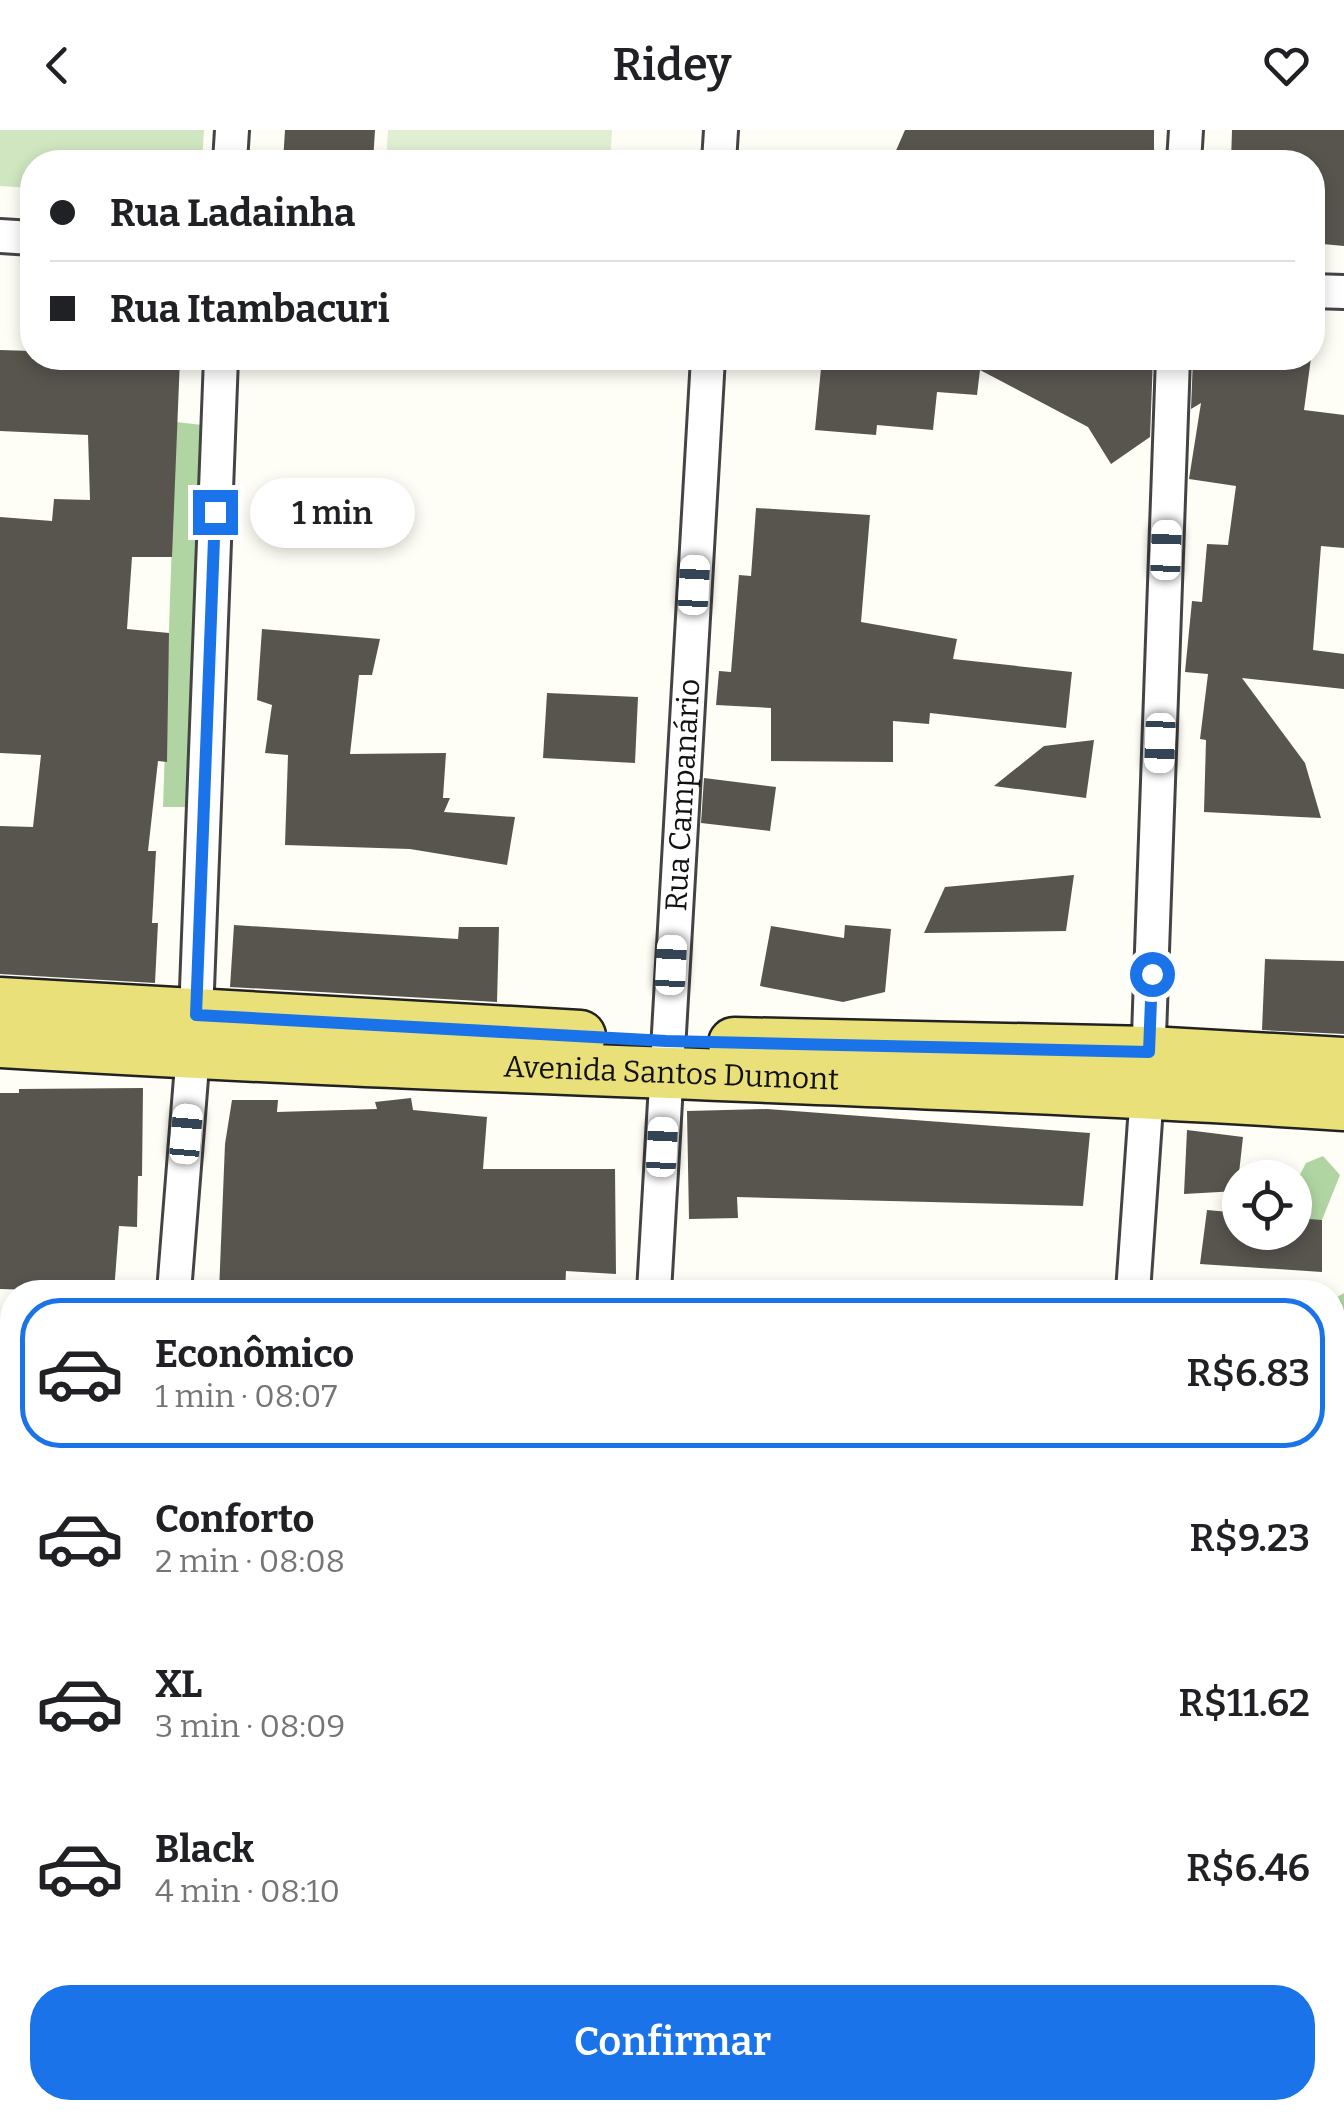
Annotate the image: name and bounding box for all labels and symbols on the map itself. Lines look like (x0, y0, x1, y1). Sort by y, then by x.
callout: 1 min (250, 477, 415, 547)
route end (193, 490, 238, 535)
car (1150, 519, 1182, 581)
car (677, 554, 711, 616)
street label: Rua Campanário (658, 678, 707, 912)
car (1144, 712, 1176, 774)
car (654, 934, 688, 996)
route start (1130, 952, 1175, 997)
street label: Avenida Santos Dumont (503, 1049, 840, 1098)
car (168, 1103, 204, 1165)
car (645, 1116, 679, 1178)

